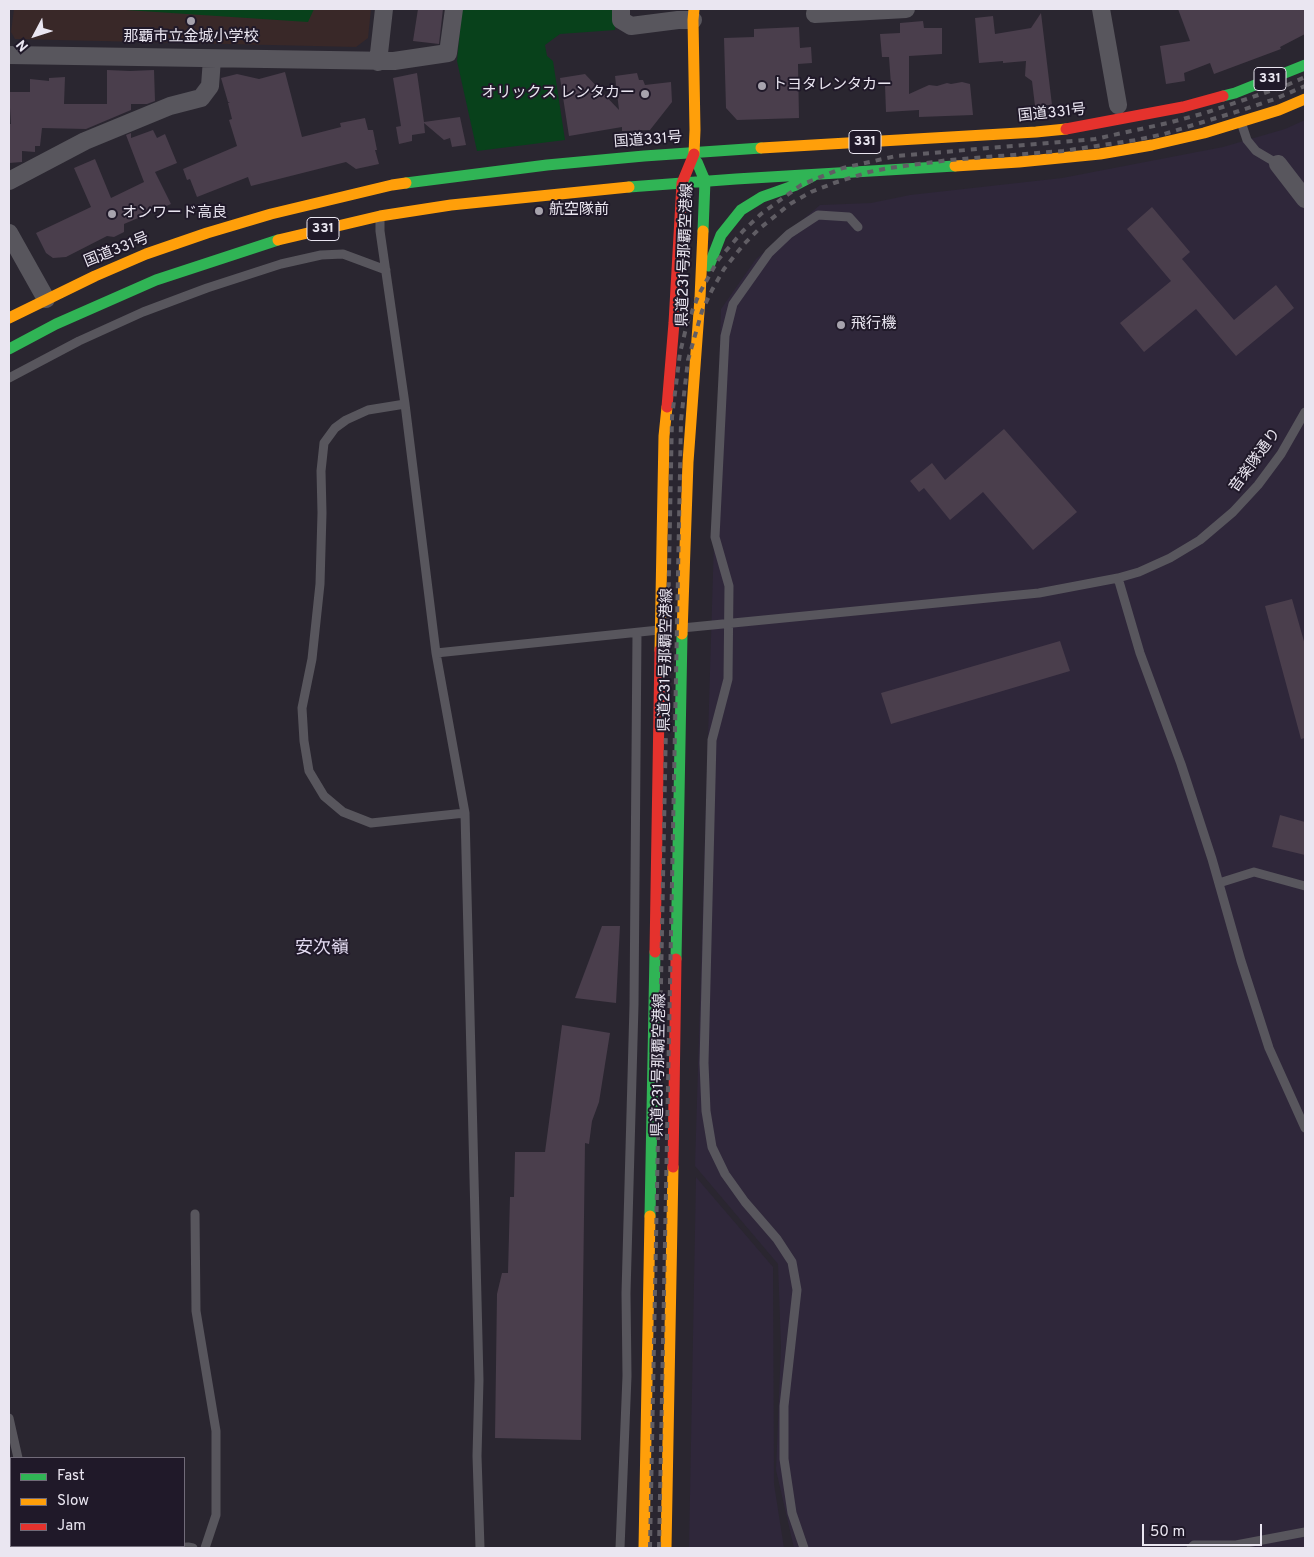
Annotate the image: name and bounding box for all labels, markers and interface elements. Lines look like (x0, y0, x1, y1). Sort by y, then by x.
north arrow (10, 10, 60, 60)
marker: 那覇市立金城小学校 (185, 15, 197, 27)
place label: 那覇市立金城小学校 (124, 29, 258, 47)
text: N (13, 36, 33, 54)
road number: 331 (1254, 68, 1286, 90)
place label: トヨタレンタカー (772, 77, 892, 95)
marker: トヨタレンタカー (756, 80, 768, 92)
place label: オリックス レンタカー (481, 85, 635, 103)
marker: オリックス レンタカー (639, 88, 651, 100)
street label: 国道331号 (1017, 101, 1087, 127)
street label: 国道331号 (613, 130, 683, 152)
road number: 331 (849, 130, 881, 154)
street label: 県道231号那覇空港線 (674, 183, 698, 327)
place label: 航空隊前 (549, 202, 609, 220)
place label: オンワード高良 (122, 205, 227, 223)
marker: 航空隊前 (533, 205, 545, 217)
marker: オンワード高良 (106, 208, 118, 220)
road number: 331 (307, 218, 339, 240)
street label: 国道331号 (82, 230, 152, 272)
place label: 飛行機 (851, 316, 896, 334)
marker: 飛行機 (835, 319, 847, 331)
street label: 音楽隊通り (1227, 425, 1285, 497)
street label: 県道231号那覇空港線 (657, 588, 677, 732)
district label: 安次嶺 (295, 938, 349, 960)
street label: 県道231号那覇空港線 (650, 993, 670, 1137)
legend (10, 1457, 185, 1547)
text: Fast (57, 1467, 85, 1486)
text: Slow (57, 1492, 89, 1511)
scale bar (1144, 1514, 1264, 1546)
text: Jam (57, 1517, 86, 1536)
text: 50 m (1150, 1523, 1185, 1542)

